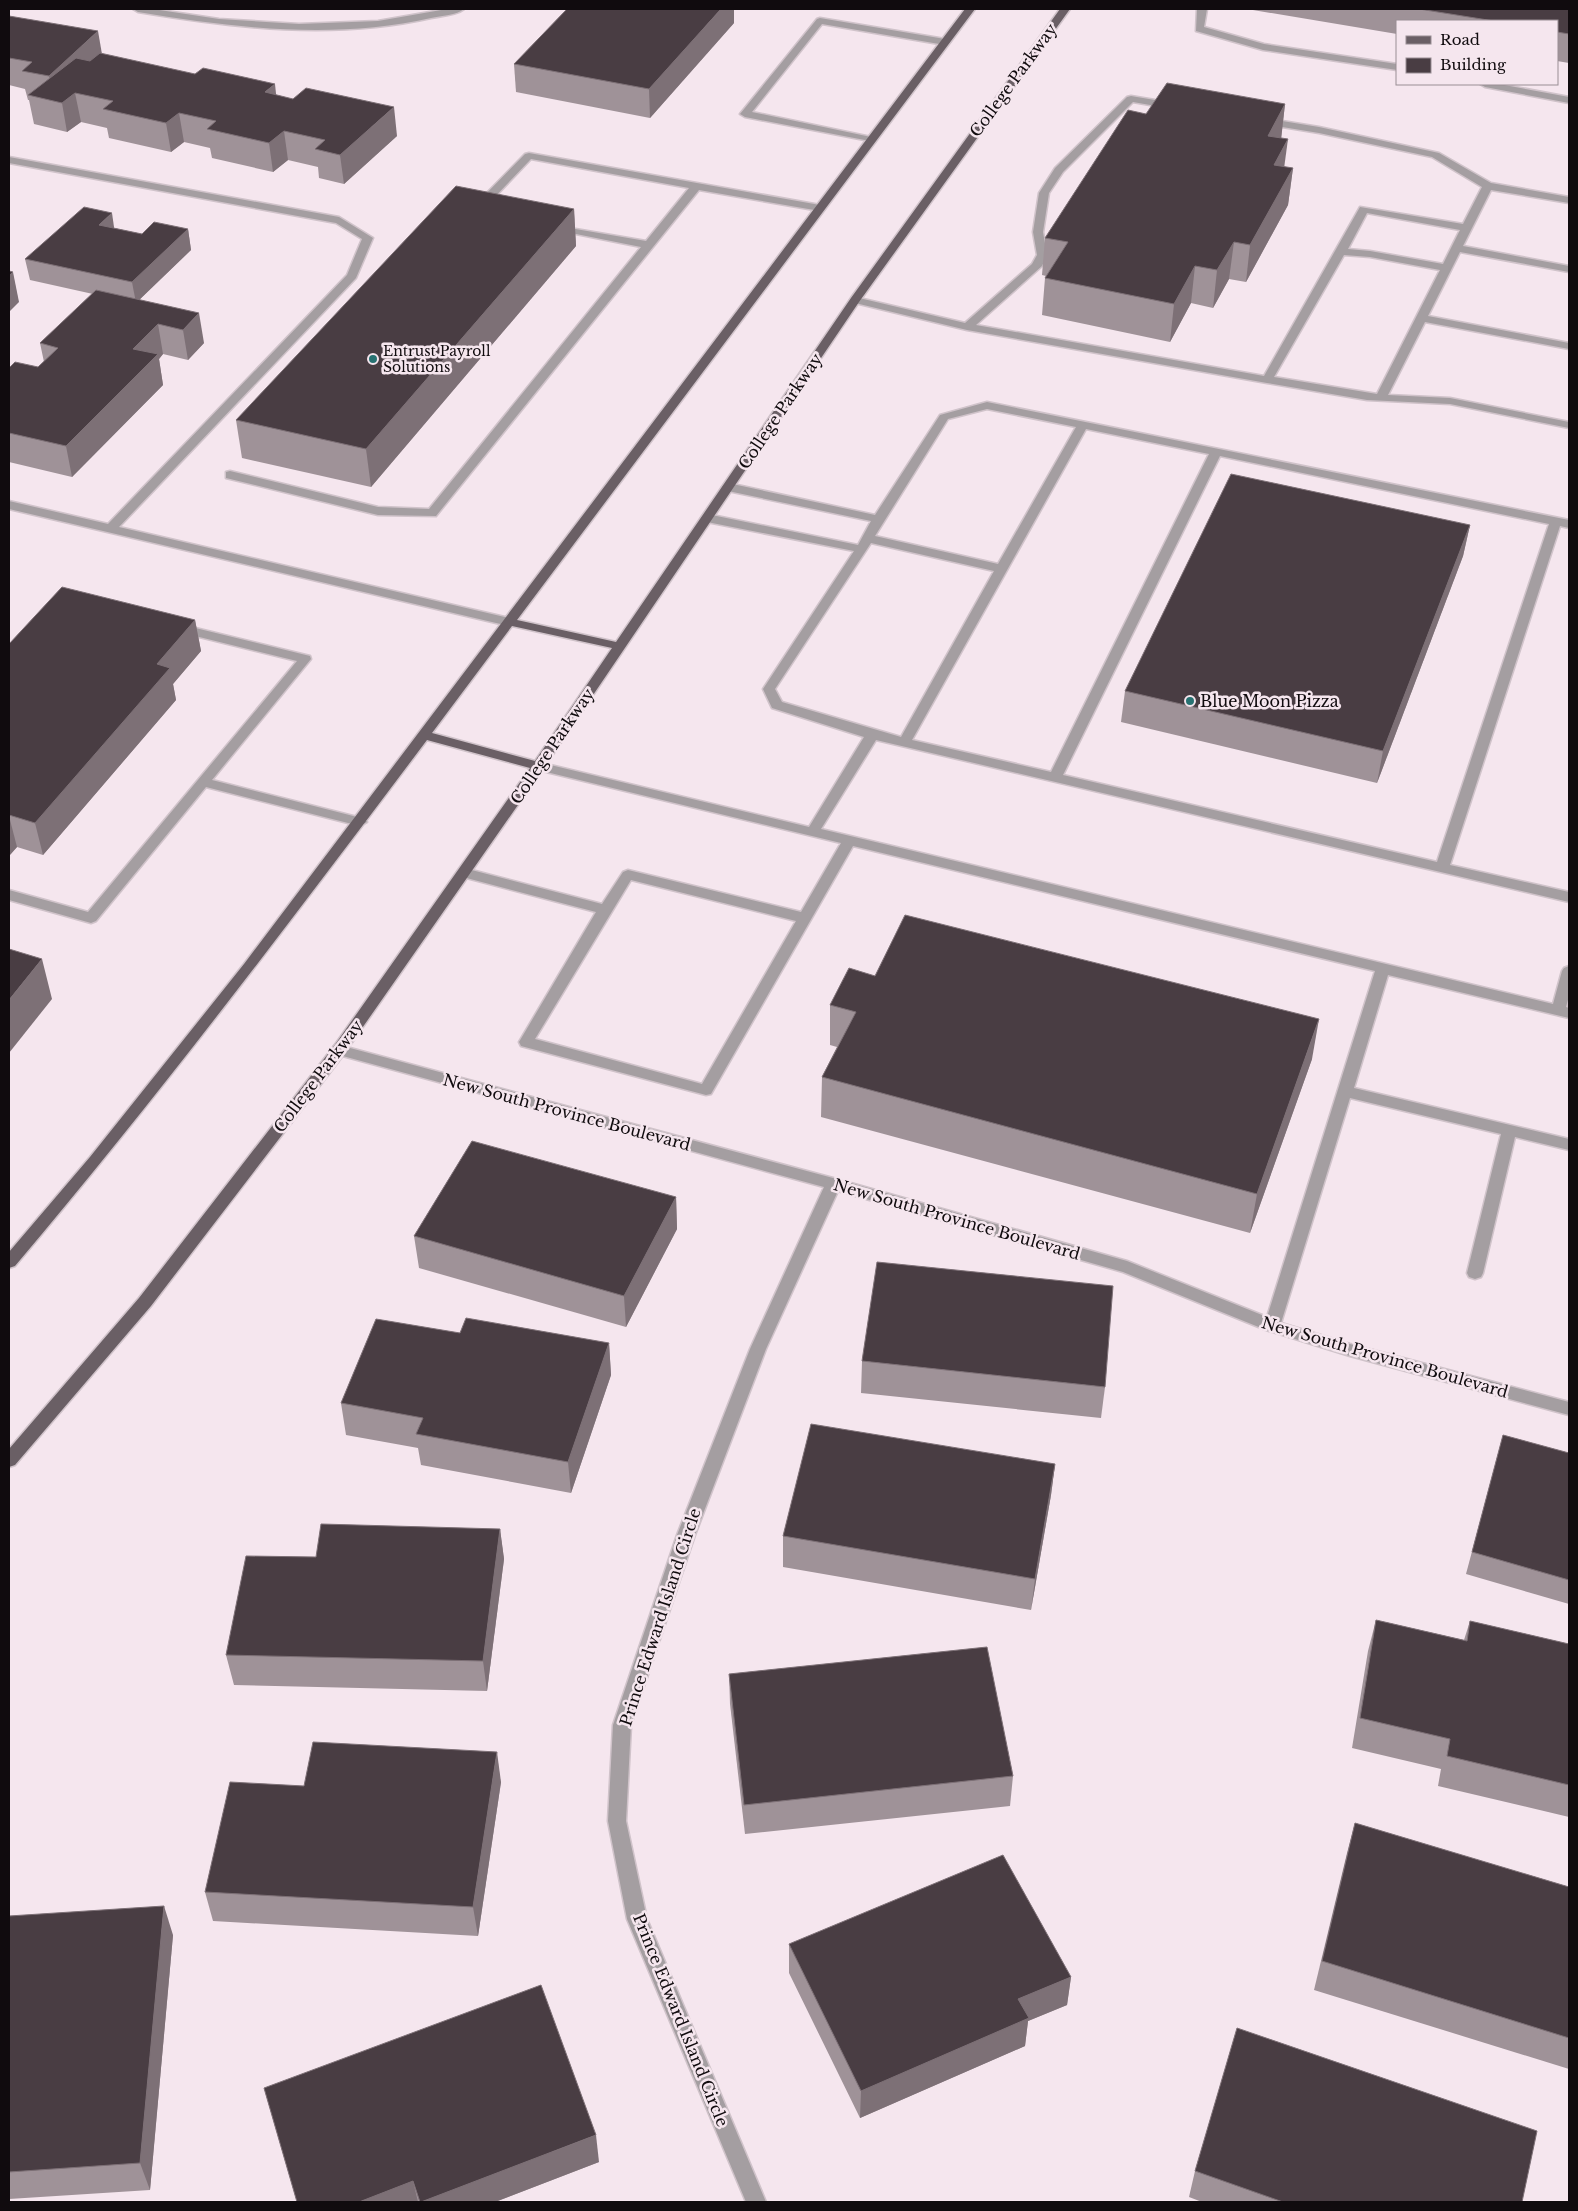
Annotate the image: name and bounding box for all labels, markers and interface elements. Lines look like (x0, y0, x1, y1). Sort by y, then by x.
street label: College Parkway (965, 19, 1061, 141)
legend (1396, 20, 1558, 85)
text: Road (1440, 30, 1480, 49)
text: Building (1440, 55, 1507, 74)
place label: Entrust Payroll Solutions (383, 342, 491, 376)
street label: College Parkway (734, 349, 827, 473)
marker: Entrust Payroll Solutions (367, 353, 379, 365)
street label: College Parkway (506, 684, 599, 808)
place label: Blue Moon Pizza (1200, 691, 1339, 711)
marker: Blue Moon Pizza (1184, 695, 1196, 707)
street label: College Parkway (269, 1015, 367, 1136)
street label: New South Province Boulevard (441, 1069, 693, 1155)
street label: New South Province Boulevard (831, 1174, 1083, 1264)
street label: New South Province Boulevard (1259, 1312, 1511, 1402)
street label: Prince Edward Island Circle (615, 1506, 705, 1728)
street label: Prince Edward Island Circle (629, 1911, 733, 2129)

